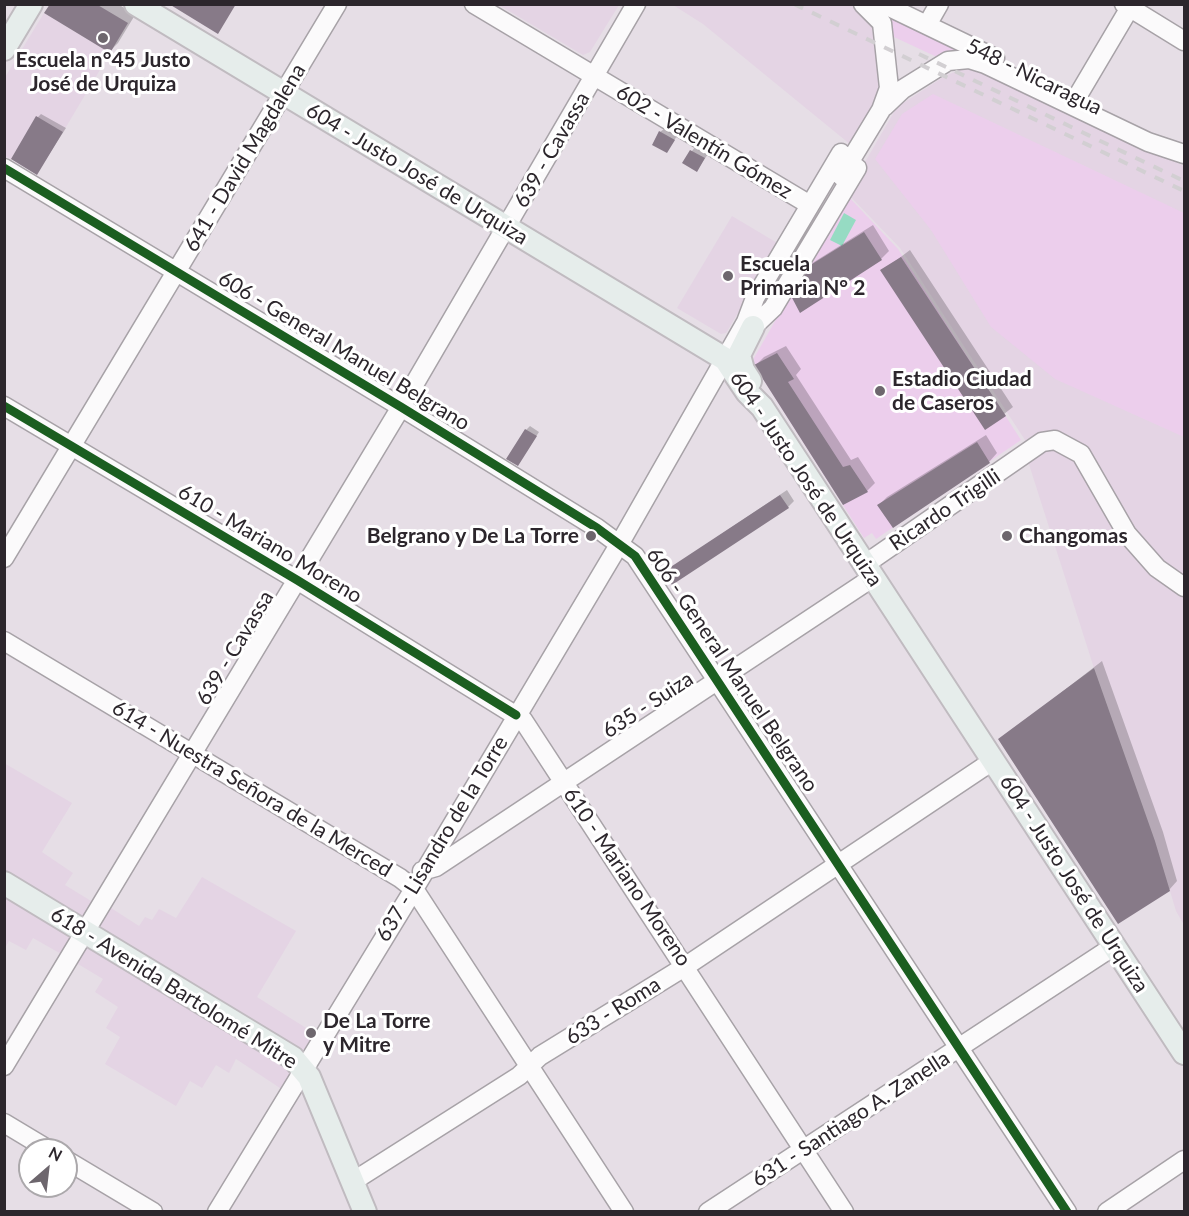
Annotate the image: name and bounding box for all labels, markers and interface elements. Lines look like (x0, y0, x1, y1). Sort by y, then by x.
marker: Escuela n°45 Justo José de Urquiza (96, 31, 110, 45)
street label: 548 - Nicaragua (962, 33, 1106, 121)
place label: Escuela n°45 Justo José de Urquiza (16, 47, 190, 97)
street label: 641 - David Magdalena (179, 59, 311, 257)
street label: 602 - Valentín Gómez (611, 79, 797, 205)
street label: 639 - Cavassa (509, 88, 595, 212)
street label: 604 - Justo José de Urquiza (302, 98, 532, 250)
place label: Escuela Primaria N° 2 (740, 251, 865, 301)
street label: 606 - General Manuel Belgrano (214, 266, 474, 436)
marker: Escuela Primaria N° 2 (721, 269, 735, 283)
place label: Estadio Ciudad de Caseros (892, 366, 1032, 416)
street label: 604 - Justo José de Urquiza (724, 367, 888, 591)
marker: Estadio Ciudad de Caseros (873, 384, 887, 398)
street label: Ricardo Trigilli (885, 464, 1005, 556)
street label: 610 - Mariano Moreno (174, 479, 366, 609)
place label: Belgrano y De La Torre (367, 523, 579, 549)
place label: Changomas (1019, 523, 1128, 549)
marker: Belgrano y De La Torre (584, 529, 598, 543)
marker: Changomas (1000, 529, 1014, 543)
street label: 606 - General Manuel Belgrano (641, 543, 823, 797)
street label: 639 - Cavassa (191, 586, 279, 710)
street label: 635 - Suiza (598, 666, 698, 744)
street label: 614 - Nuestra Señora de la Merced (107, 695, 397, 883)
street label: 637 - Lisandro de la Torre (371, 732, 513, 946)
street label: 604 - Justo José de Urquiza (994, 771, 1154, 997)
street label: 610 - Mariano Moreno (558, 783, 696, 971)
street label: 618 - Avenida Bartolomé Mitre (46, 902, 302, 1074)
street label: 633 - Roma (561, 972, 665, 1050)
place label: De La Torre y Mitre (323, 1008, 431, 1058)
marker: De La Torre y Mitre (304, 1026, 318, 1040)
street label: 631 - Santiago A. Zanella (747, 1046, 955, 1192)
north arrow (18, 1138, 78, 1198)
text: N (46, 1142, 66, 1165)

